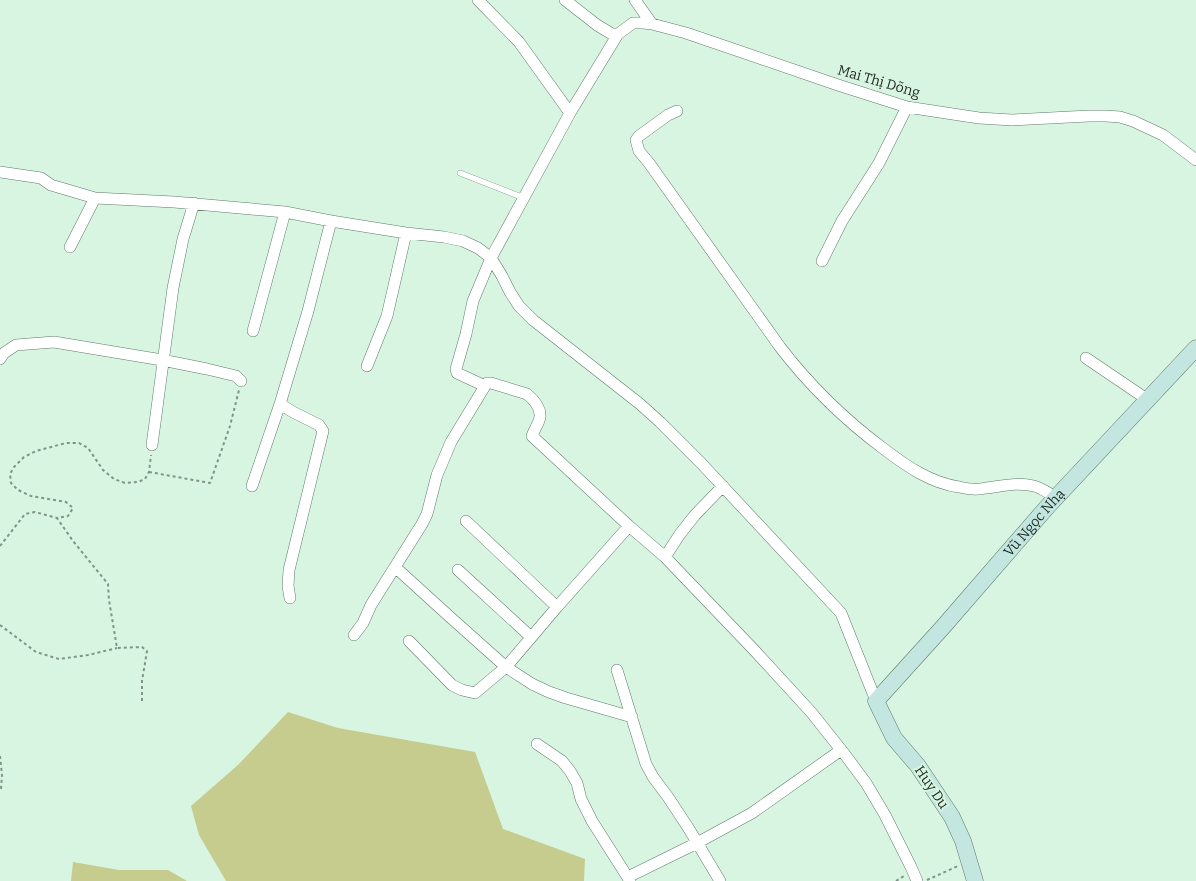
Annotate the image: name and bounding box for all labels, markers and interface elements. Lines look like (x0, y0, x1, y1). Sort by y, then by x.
street label: Mai Thị Dõng (836, 62, 922, 101)
street label: Vũ Ngọc Nhạ (1000, 485, 1069, 560)
street label: Huy Du (911, 762, 952, 812)

